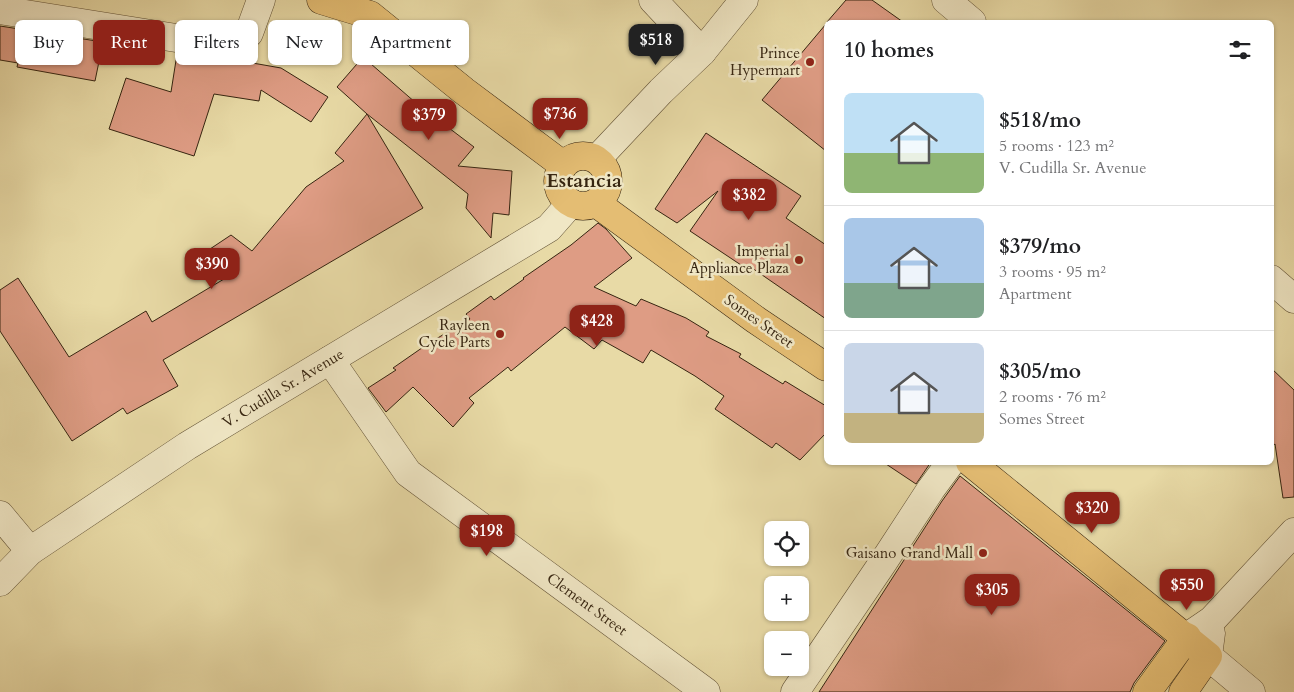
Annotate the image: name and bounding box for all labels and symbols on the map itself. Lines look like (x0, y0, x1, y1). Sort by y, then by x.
pin: $518 (626, 23, 686, 66)
place label: Prince Hypermart (730, 43, 800, 80)
marker: Prince Hypermart (804, 56, 816, 68)
pin: $379 (399, 98, 459, 141)
pin: $736 (530, 98, 590, 140)
district label: Estancia (546, 167, 622, 194)
pin: $382 (719, 178, 779, 221)
place label: Imperial Appliance Plaza (689, 241, 790, 278)
pin: $390 (182, 248, 242, 290)
marker: Imperial Appliance Plaza (793, 254, 805, 266)
street label: Somes Street (720, 290, 798, 352)
pin: $428 (567, 304, 627, 347)
place label: Rayleen Cycle Parts (419, 315, 490, 352)
marker: Rayleen Cycle Parts (494, 328, 506, 340)
street label: V. Cudilla Sr. Avenue (219, 344, 348, 432)
pin: $320 (1062, 492, 1122, 534)
pin: $198 (457, 514, 517, 557)
place label: Gaisano Grand Mall (846, 543, 973, 563)
marker: Gaisano Grand Mall (977, 547, 989, 559)
street label: Clement Street (543, 568, 632, 640)
pin: $550 (1157, 568, 1217, 611)
pin: $305 (962, 574, 1022, 616)

